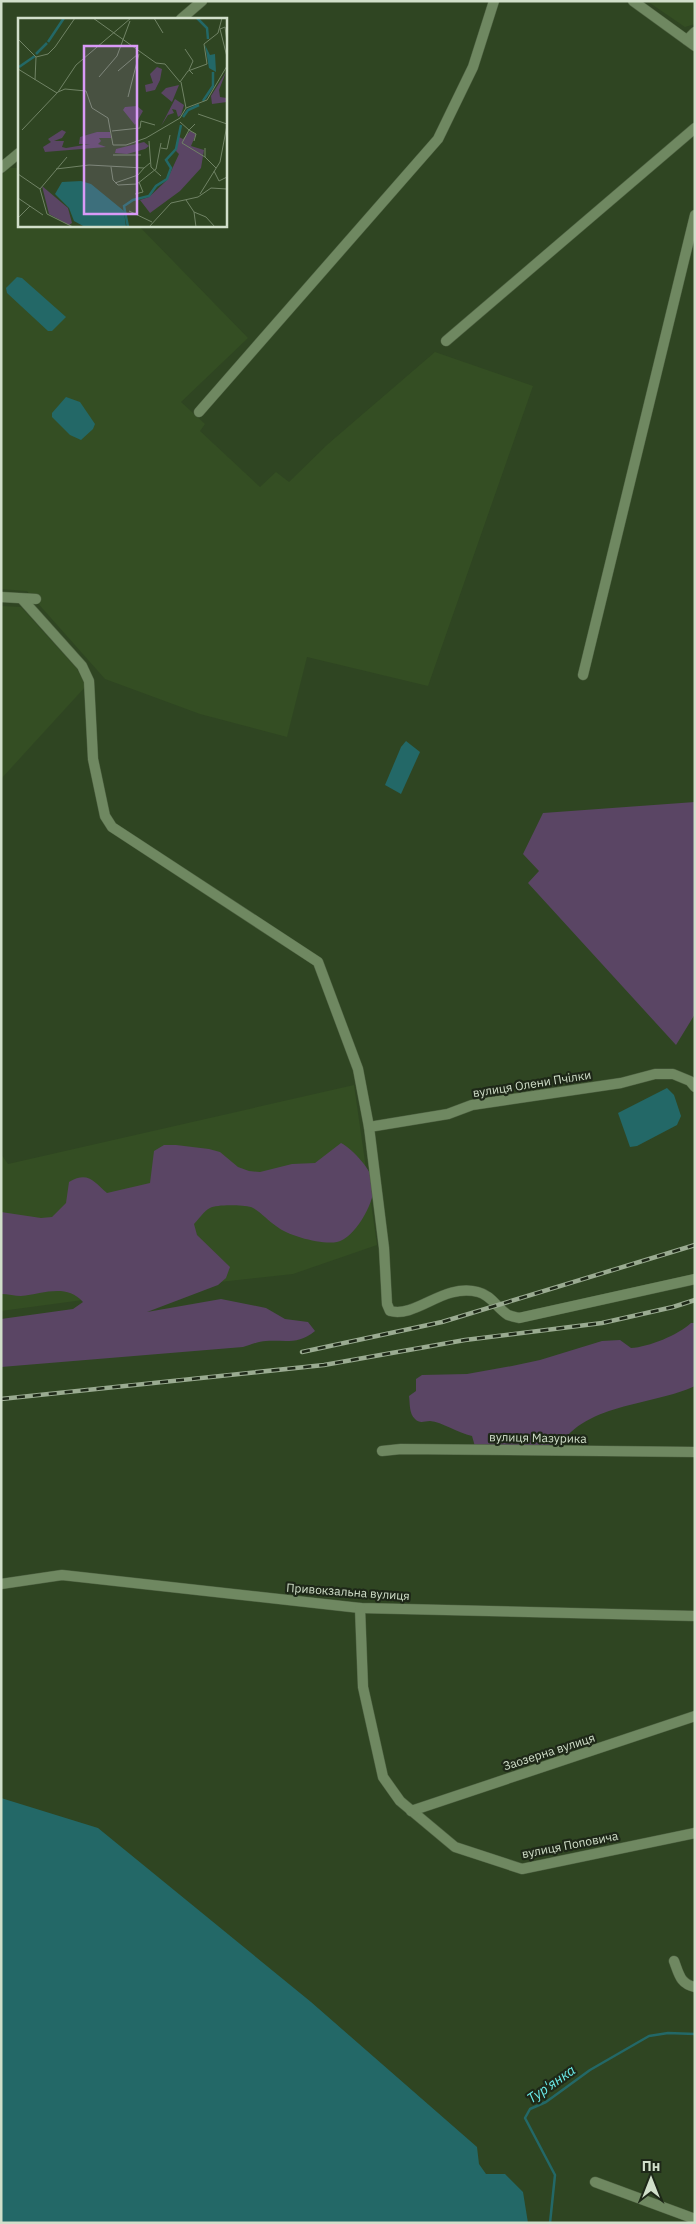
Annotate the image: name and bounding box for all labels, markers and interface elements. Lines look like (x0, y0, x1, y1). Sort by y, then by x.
inset map (18, 18, 226, 226)
street label: вулиця Олени Пчілки (472, 1067, 592, 1100)
street label: вулиця Мазурика (489, 1429, 588, 1446)
street label: Привокзальна вулиця (286, 1580, 410, 1603)
street label: Заозерна вулиця (501, 1730, 597, 1773)
street label: вулиця Поповича (520, 1828, 620, 1861)
water label: Тур'янка (523, 2061, 579, 2107)
north arrow (626, 2154, 676, 2204)
text: Пн (642, 2157, 660, 2175)

